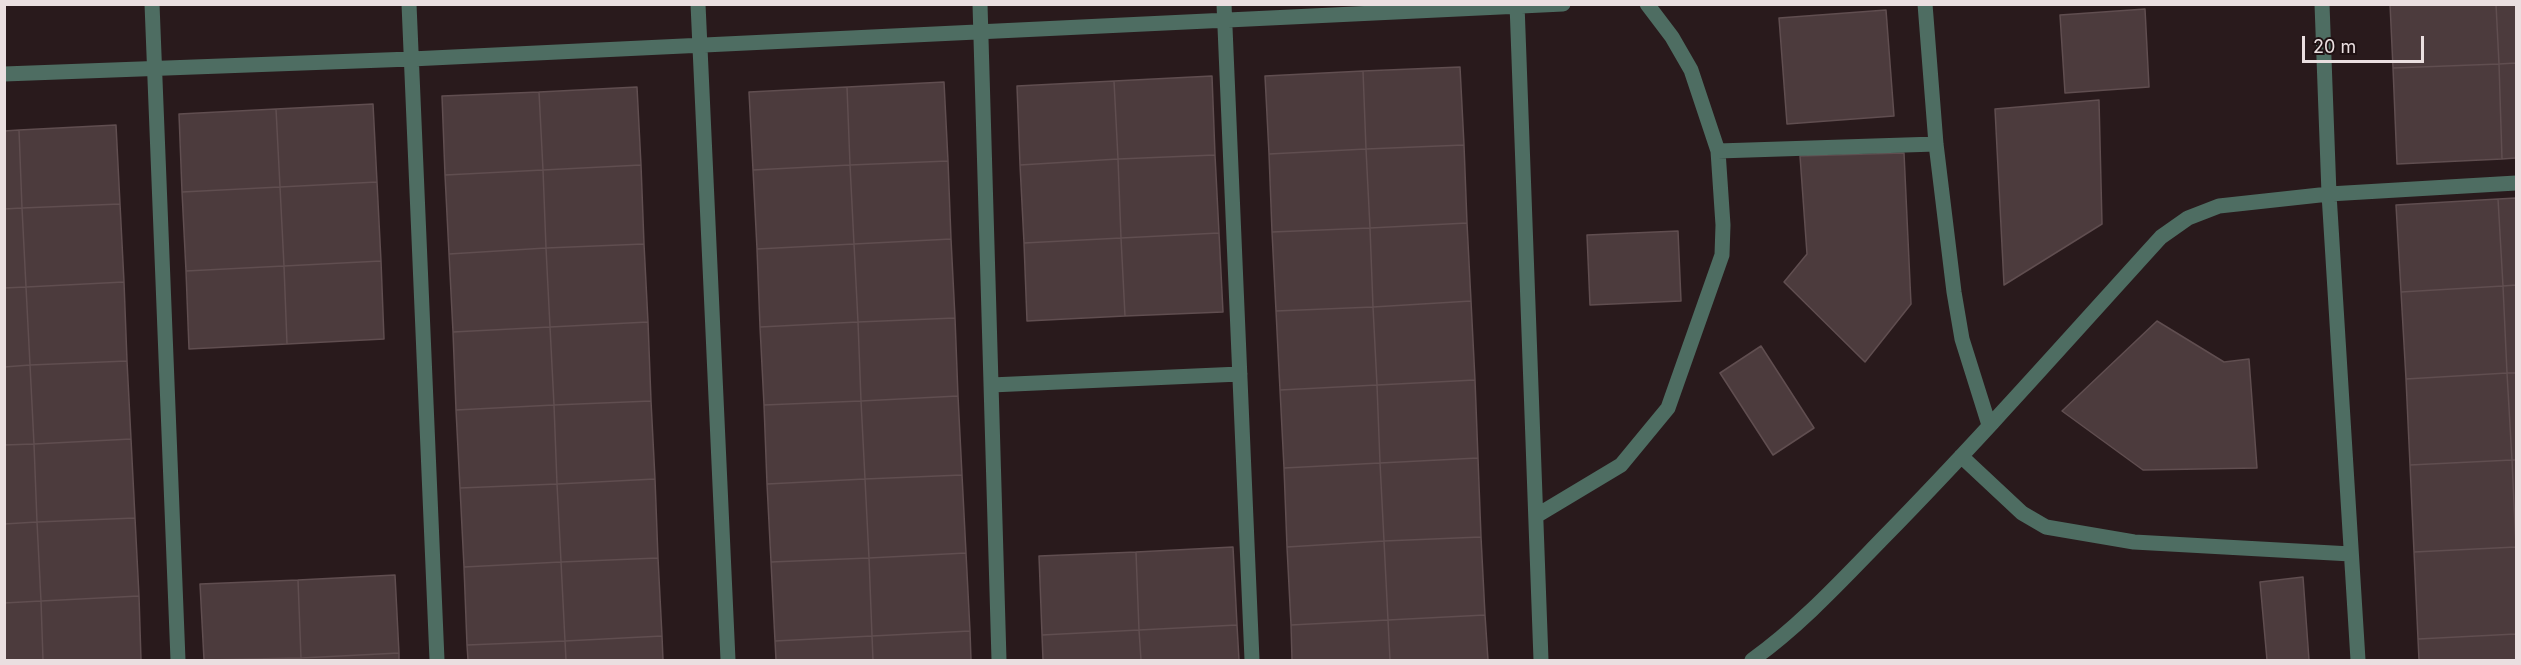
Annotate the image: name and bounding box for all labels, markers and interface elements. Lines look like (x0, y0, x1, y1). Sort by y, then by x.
scale bar (2305, 24, 2426, 62)
text: 20 m (2313, 36, 2356, 57)

